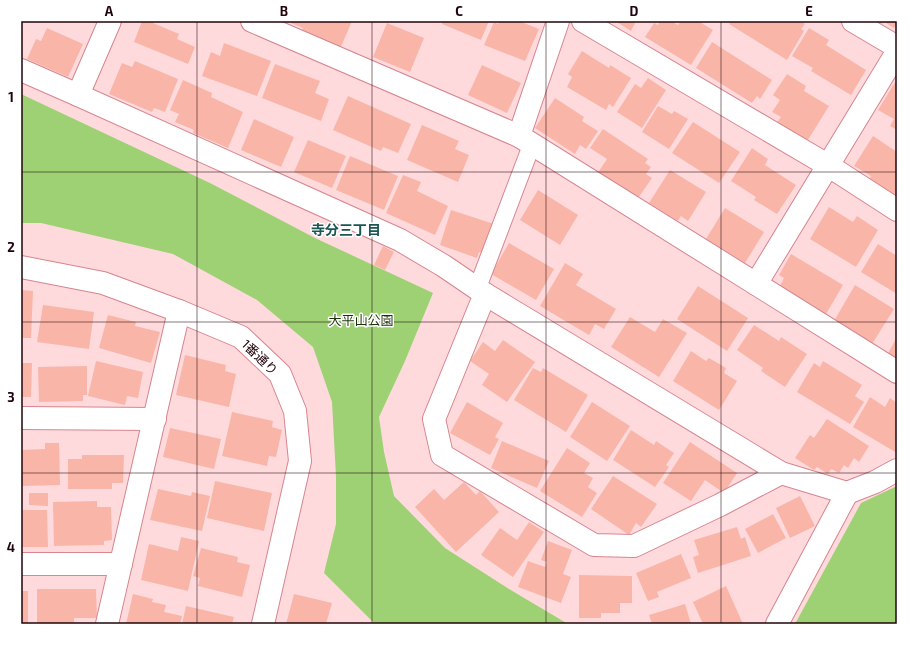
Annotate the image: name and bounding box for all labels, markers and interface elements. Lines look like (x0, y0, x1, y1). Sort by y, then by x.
text: A (105, 3, 114, 19)
text: B (280, 3, 288, 19)
text: C (455, 3, 463, 19)
text: D (630, 3, 639, 19)
text: E (805, 3, 813, 19)
text: 1 (8, 89, 14, 105)
district label: 寺分三丁目 (311, 221, 381, 238)
text: 2 (7, 239, 15, 255)
park label: 大平山公園 (328, 312, 394, 328)
street label: 1番通り (239, 336, 281, 378)
text: 3 (7, 389, 15, 405)
text: 4 (7, 539, 15, 555)

